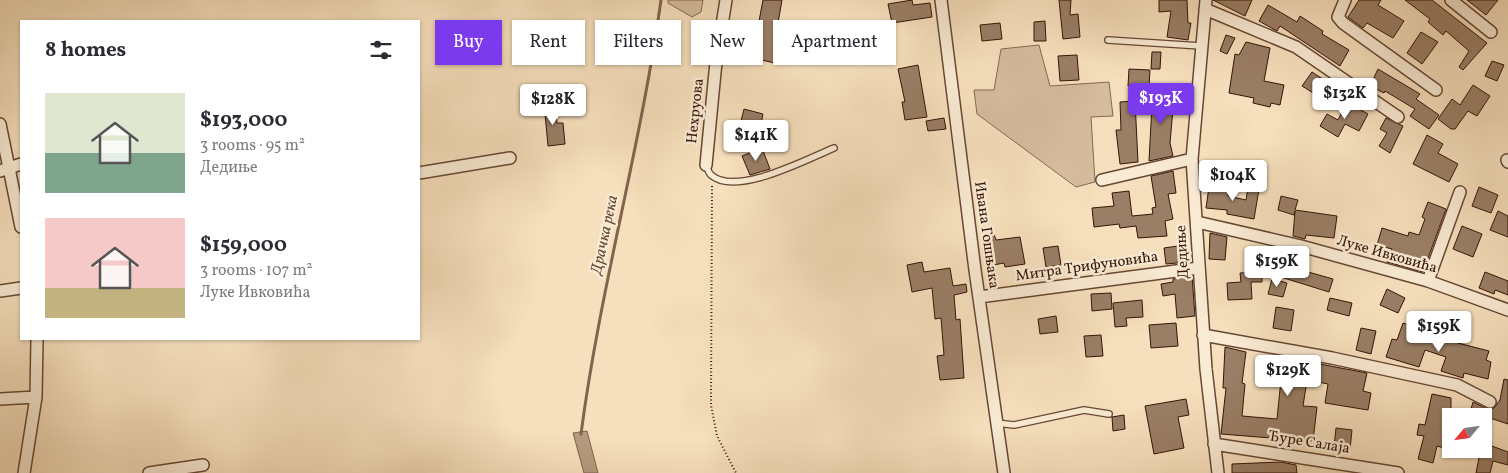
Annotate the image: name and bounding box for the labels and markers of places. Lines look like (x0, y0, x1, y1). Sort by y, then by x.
pin: $132K (1310, 78, 1380, 120)
pin: $193K (1126, 82, 1196, 125)
pin: $128K (518, 84, 588, 126)
pin: $141K (721, 120, 791, 162)
pin: $104K (1198, 160, 1268, 202)
pin: $159K (1242, 246, 1312, 288)
pin: $159K (1404, 310, 1474, 353)
pin: $129K (1253, 354, 1323, 397)

